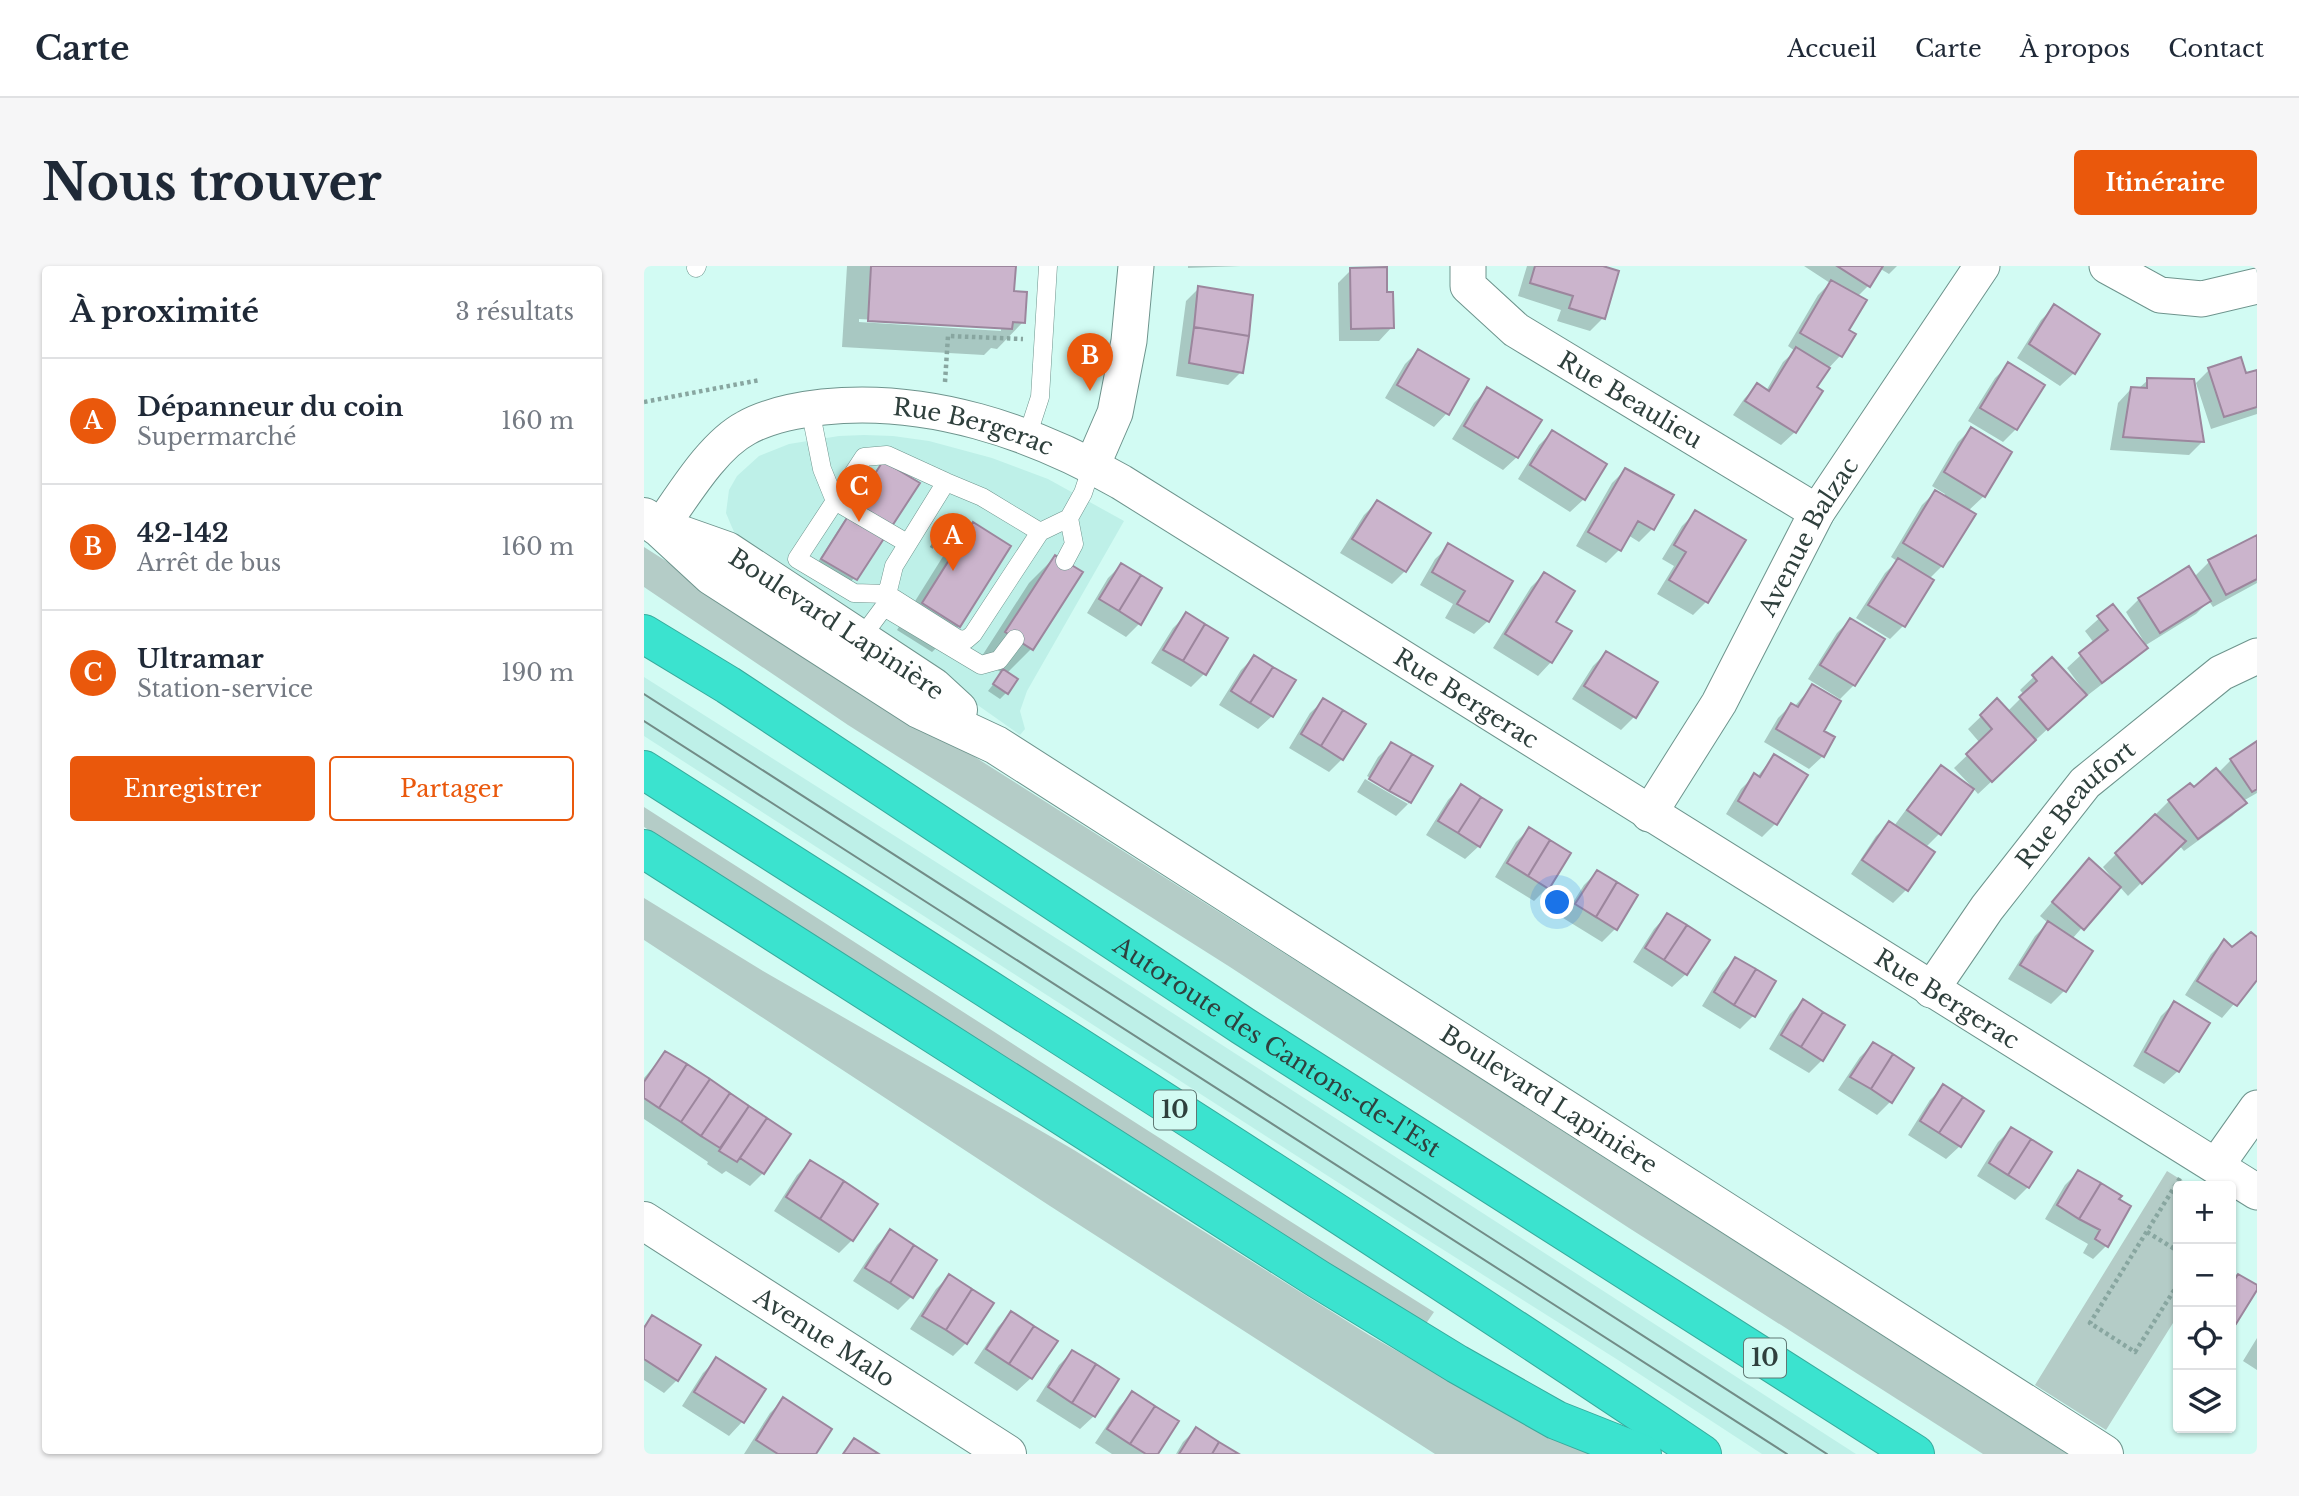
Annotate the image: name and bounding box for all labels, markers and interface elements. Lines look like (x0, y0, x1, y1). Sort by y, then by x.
text: Carte (35, 28, 129, 69)
text: Accueil (1787, 34, 1877, 63)
text: Carte (1915, 34, 1982, 63)
text: À propos (2020, 34, 2130, 63)
text: Contact (2168, 34, 2264, 63)
button: Itinéraire (2074, 150, 2257, 215)
text: Nous trouver (42, 152, 382, 213)
text: À proximité (70, 293, 259, 330)
text: 3 résultats (455, 298, 574, 326)
pin: B (1067, 333, 1113, 391)
street label: Rue Beaulieu (1553, 345, 1708, 454)
text: Dépanneur du coin (137, 391, 404, 423)
street label: Rue Bergerac (892, 392, 1058, 461)
text: A (84, 407, 102, 435)
text: 160 m (501, 407, 574, 435)
text: Supermarché (137, 423, 296, 451)
street label: Avenue Balzac (1751, 452, 1864, 621)
pin: C (836, 464, 882, 522)
pin: A (930, 513, 976, 571)
text: 42-142 (137, 517, 229, 549)
text: B (84, 533, 102, 561)
text: 160 m (501, 533, 574, 561)
street label: Boulevard Lapinière (724, 542, 951, 705)
text: Arrêt de bus (137, 549, 281, 577)
street label: Rue Bergerac (1389, 642, 1544, 754)
text: Ultramar (137, 643, 264, 675)
text: C (84, 659, 102, 687)
text: 190 m (501, 659, 574, 687)
text: Station-service (137, 675, 313, 703)
street label: Rue Beaufort (2010, 734, 2140, 874)
button: Enregistrer (70, 756, 315, 821)
button: Partager (329, 756, 574, 821)
your location (1540, 885, 1574, 919)
street label: Autoroute des Cantons-de-l'Est (1108, 930, 1446, 1163)
street label: Rue Bergerac (1870, 942, 2025, 1055)
street label: Boulevard Lapinière (1435, 1019, 1663, 1179)
road number: 10 (1154, 1090, 1196, 1130)
map controls (2173, 1181, 2236, 1433)
button: + (2173, 1181, 2236, 1244)
button: − (2173, 1244, 2236, 1307)
street label: Avenue Malo (748, 1281, 901, 1393)
button: locate (2173, 1307, 2236, 1370)
road number: 10 (1744, 1338, 1786, 1378)
button: layers (2173, 1370, 2236, 1433)

